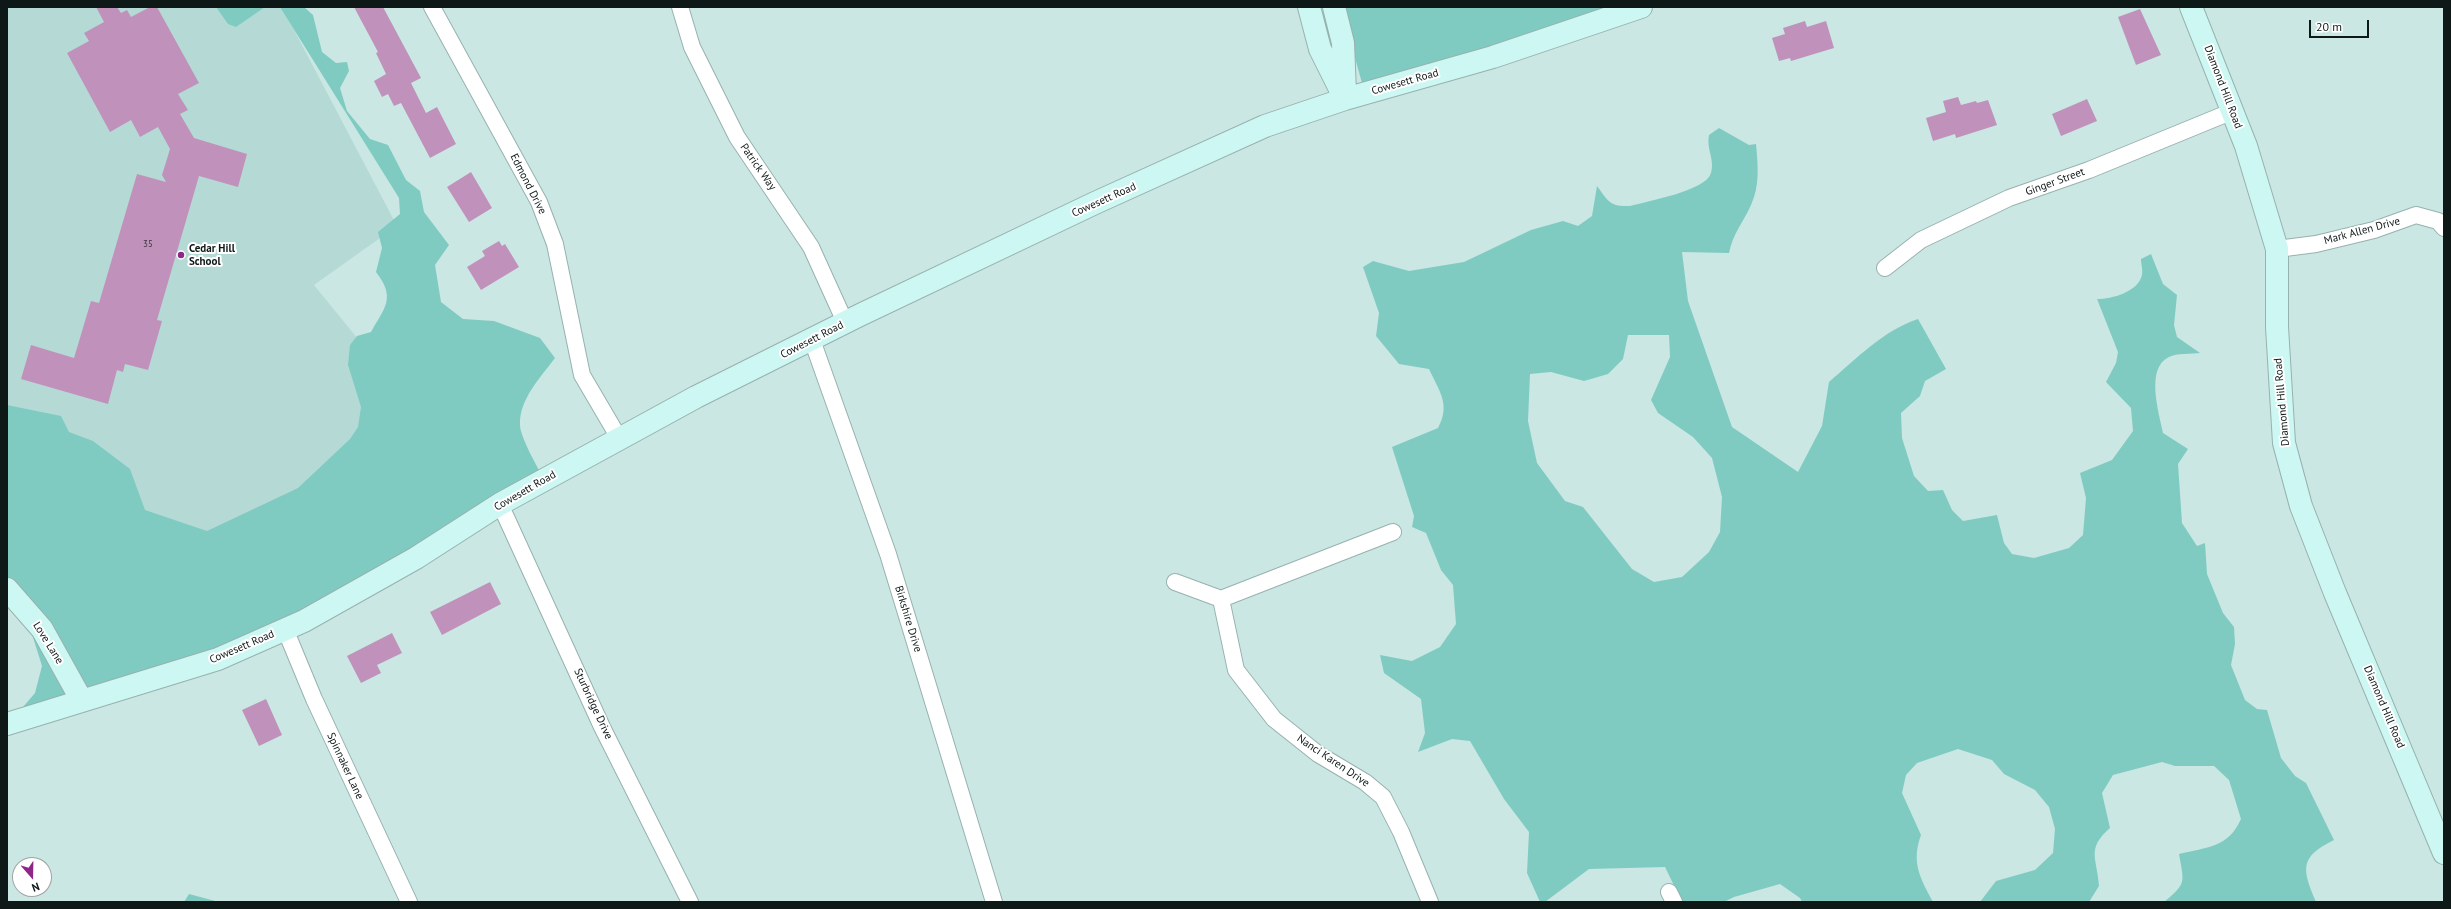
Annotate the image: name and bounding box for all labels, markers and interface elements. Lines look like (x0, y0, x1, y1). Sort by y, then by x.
scale bar (2311, 12, 2371, 38)
text: 20 m (2316, 19, 2342, 34)
street label: Diamond Hill Road (2201, 43, 2245, 131)
street label: Cowesett Road (1370, 66, 1440, 98)
street label: Patrick Way (737, 141, 779, 193)
street label: Edmond Drive (507, 152, 549, 216)
street label: Ginger Street (2024, 165, 2086, 199)
street label: Cowesett Road (1070, 180, 1138, 220)
street label: Mark Allen Drive (2323, 215, 2401, 247)
house number: 35 (143, 239, 153, 249)
place label: Cedar Hill School (189, 242, 235, 268)
marker: Cedar Hill School (176, 250, 186, 260)
street label: Cowesett Road (778, 318, 846, 362)
street label: Diamond Hill Road (2272, 357, 2292, 447)
street label: Cowesett Road (492, 468, 558, 514)
street label: Birkshire Drive (892, 584, 924, 654)
street label: Love Lane (30, 620, 66, 666)
street label: Cowesett Road (208, 627, 276, 667)
street label: Diamond Hill Road (2361, 664, 2407, 750)
street label: Sturbridge Drive (571, 666, 615, 742)
street label: Spinnaker Lane (324, 731, 366, 801)
street label: Nanci Karen Drive (1294, 732, 1372, 790)
north arrow (12, 857, 52, 897)
text: N (30, 880, 42, 895)

